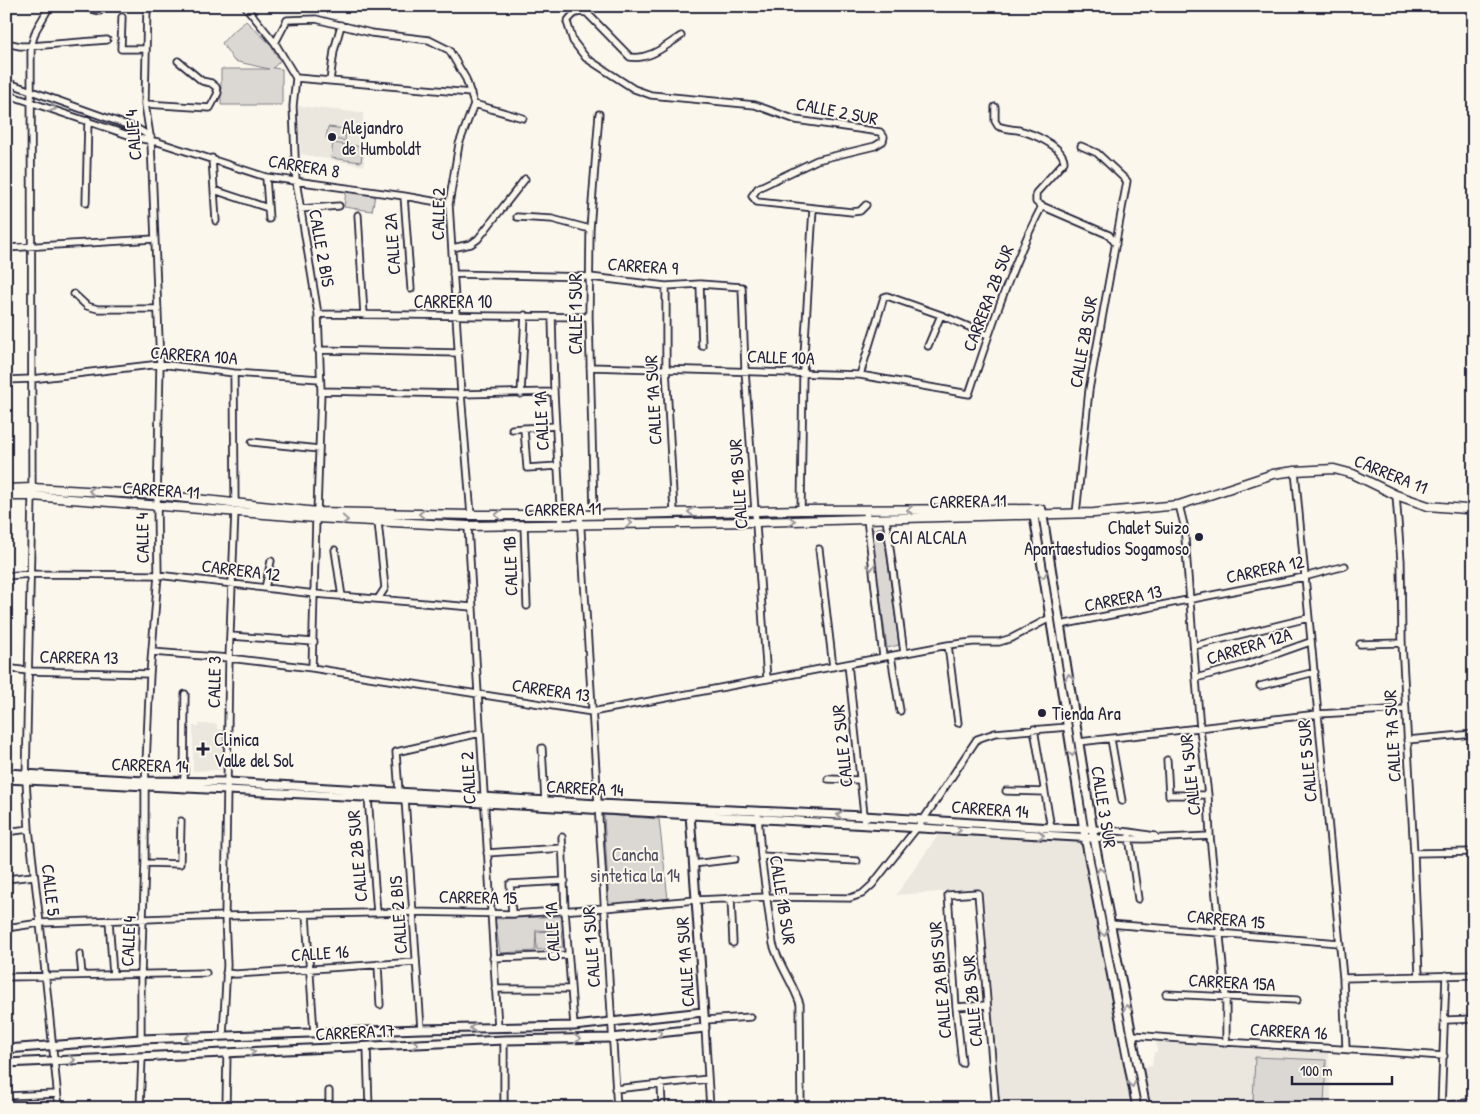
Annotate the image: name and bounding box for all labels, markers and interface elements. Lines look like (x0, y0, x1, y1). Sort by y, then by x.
street label: CALLE 2 SUR (794, 91, 880, 131)
one-way arrow (48, 103, 56, 113)
street label: CALLE 4 (118, 108, 148, 161)
place label: Alejandro de Humboldt (342, 115, 422, 161)
marker: Alejandro de Humboldt (326, 131, 338, 143)
street label: CARRERA 8 (267, 148, 342, 184)
street label: CALLE 2 (425, 187, 451, 240)
street label: CALLE 2 BIS (303, 207, 341, 289)
street label: CALLE 2A (377, 212, 407, 275)
street label: CARRERA 2B SUR (956, 241, 1020, 355)
street label: CARRERA 9 (607, 251, 680, 281)
street label: CALLE 1 SUR (563, 273, 588, 355)
street label: CARRERA 10 (414, 289, 492, 314)
street label: CALLE 2B SUR (1063, 294, 1103, 390)
street label: CARRERA 10A (150, 339, 239, 371)
street label: CALLE 10A (747, 343, 815, 371)
street label: CALLE 1A SUR (638, 354, 668, 446)
street label: CALLE 1A (527, 390, 555, 451)
street label: CALLE 1B SUR (722, 438, 754, 530)
street label: CARRERA 11 (1351, 448, 1431, 500)
street label: CARRERA 11 (122, 475, 200, 505)
one-way arrow (87, 486, 95, 497)
street label: CARRERA 11 (929, 488, 1007, 514)
street label: CARRERA 11 (524, 496, 602, 522)
one-way arrow (906, 505, 914, 515)
one-way arrow (687, 507, 695, 517)
one-way arrow (418, 509, 426, 519)
one-way arrow (494, 510, 502, 520)
street label: CALLE 4 (129, 512, 155, 564)
one-way arrow (341, 514, 349, 525)
place label: Chalet Suizo Apartaestudios Sogamoso (1024, 515, 1189, 561)
one-way arrow (788, 516, 796, 526)
one-way arrow (626, 518, 633, 528)
place label: CAI ALCALA (890, 525, 967, 550)
marker: CAI ALCALA (874, 531, 886, 543)
marker: Chalet Suizo Apartaestudios Sogamoso (1193, 531, 1205, 543)
street label: CALLE 1B (496, 536, 524, 596)
street label: CARRERA 12 (1224, 548, 1307, 589)
street label: CARRERA 12 (200, 553, 282, 587)
one-way arrow (866, 563, 876, 571)
one-way arrow (1038, 571, 1048, 579)
street label: CARRERA 13 (1082, 578, 1164, 618)
street label: CARRERA 12A (1203, 621, 1295, 671)
street label: CARRERA 13 (39, 644, 119, 670)
street label: CALLE 3 (201, 656, 227, 708)
street label: CARRERA 13 (510, 672, 592, 708)
one-way arrow (1064, 672, 1074, 681)
street label: CALLE 7A SUR (1377, 689, 1407, 783)
place label: Tienda Ara (1052, 701, 1121, 726)
street label: CALLE 2 SUR (825, 703, 859, 789)
marker: Tienda Ara (1036, 707, 1048, 719)
street label: CALLE 5 SUR (1291, 719, 1323, 803)
place label: Clinica Valle del Sol (214, 727, 294, 773)
street label: CALLE 4 SUR (1173, 733, 1207, 817)
marker: Clinica Valle del Sol (196, 742, 210, 756)
one-way arrow (1066, 748, 1076, 757)
street label: CARRERA 14 (111, 751, 189, 779)
street label: CALLE 2 (454, 751, 482, 805)
street label: CALLE 3 SUR (1085, 764, 1123, 850)
street label: CARRERA 14 (546, 773, 625, 803)
street label: CARRERA 14 (951, 794, 1030, 824)
street label: CALLE 2B SUR (341, 809, 373, 903)
one-way arrow (836, 810, 844, 820)
one-way arrow (954, 825, 962, 836)
one-way arrow (1038, 829, 1046, 840)
park label: Cancha sintetica la 14 (590, 842, 680, 888)
street label: CALLE 1B SUR (764, 853, 802, 947)
street label: CALLE 5 (35, 863, 67, 918)
one-way arrow (1095, 866, 1106, 875)
street label: CALLE 2 BIS (383, 875, 413, 955)
street label: CARRERA 15 (439, 884, 518, 910)
street label: CALLE 1A (538, 901, 566, 962)
street label: CARRERA 15 (1186, 903, 1266, 935)
street label: CALLE 1 SUR (576, 906, 606, 988)
street label: CALLE 4 (114, 915, 142, 967)
street label: CALLE 1A SUR (669, 916, 701, 1008)
street label: CALLE 2A BIS SUR (922, 920, 958, 1040)
one-way arrow (1098, 929, 1108, 938)
street label: CALLE 16 (290, 939, 350, 967)
street label: CALLE 2B SUR (956, 954, 988, 1048)
street label: CARRERA 15A (1188, 967, 1276, 997)
one-way arrow (1122, 1004, 1133, 1013)
street label: CARRERA 16 (1250, 1016, 1328, 1046)
street label: CARRERA 17 (315, 1017, 395, 1047)
one-way arrow (469, 1023, 476, 1033)
one-way arrow (655, 1028, 663, 1039)
one-way arrow (184, 1032, 192, 1043)
one-way arrow (573, 1033, 581, 1044)
one-way arrow (411, 1039, 419, 1050)
one-way arrow (249, 1046, 257, 1057)
one-way arrow (69, 1054, 77, 1065)
scale bar (1292, 1054, 1392, 1086)
text: 100 m (1300, 1060, 1333, 1081)
one-way arrow (1127, 1080, 1137, 1088)

